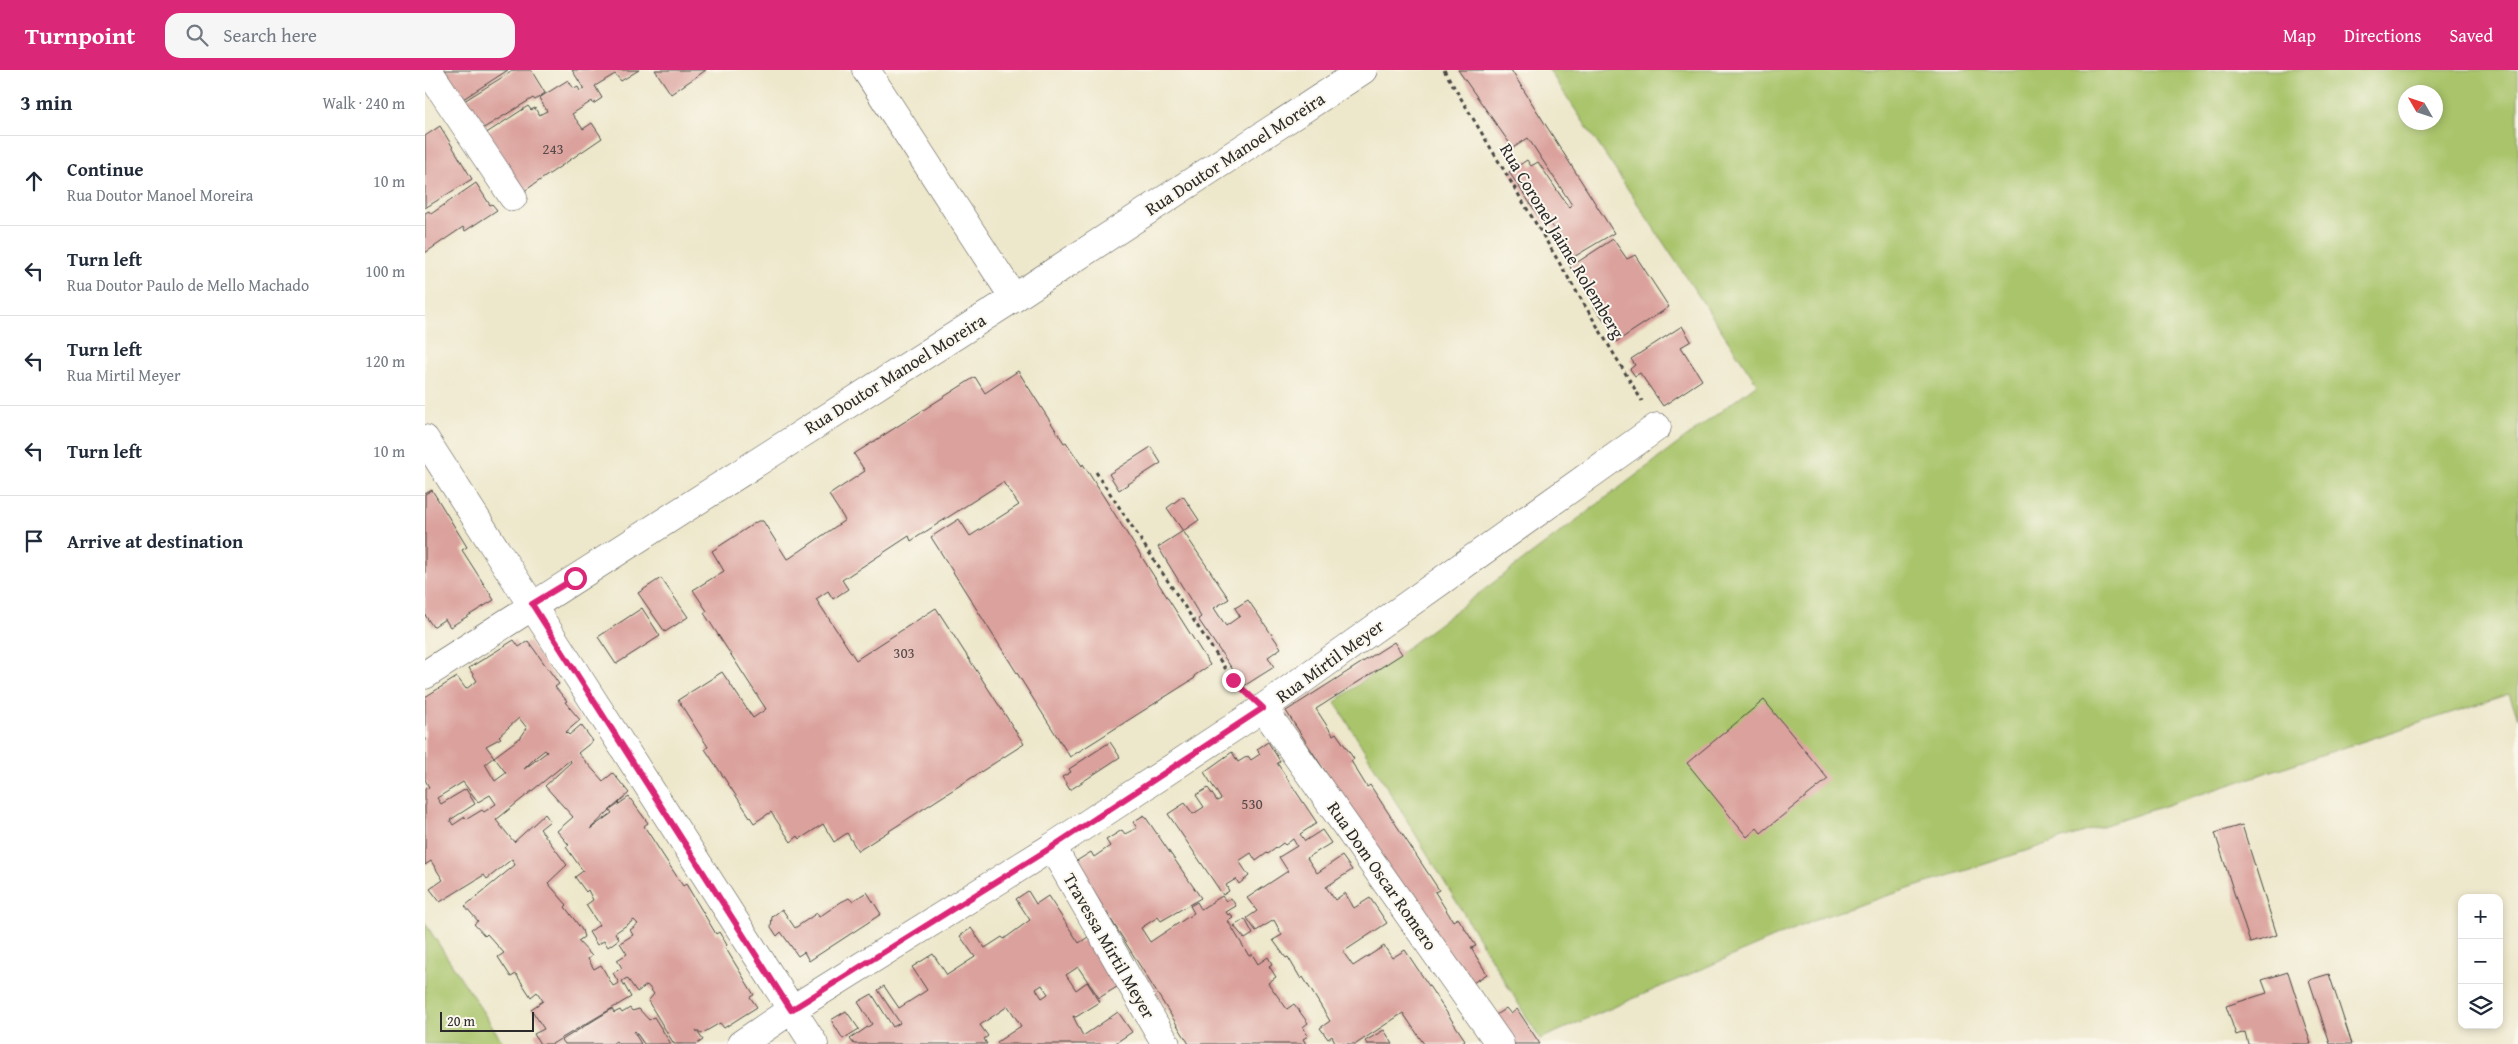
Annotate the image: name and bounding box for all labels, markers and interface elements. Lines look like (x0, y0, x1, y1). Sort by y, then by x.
search box (165, 13, 515, 58)
text: Turnpoint (25, 18, 135, 53)
icon: search (183, 21, 211, 49)
text: Search here (223, 21, 317, 49)
text: Map (2283, 22, 2316, 49)
text: Directions (2344, 22, 2421, 49)
text: Saved (2449, 22, 2493, 49)
street label: Rua Doutor Manoel Moreira (1139, 85, 1330, 222)
north arrow (2398, 85, 2443, 130)
text: 3 min (20, 87, 72, 118)
text: Walk · 240 m (322, 91, 405, 115)
house number: 243 (542, 138, 564, 159)
street label: Rua Coronel Jaime Rolemberg (1493, 138, 1632, 344)
text: Continue (67, 155, 144, 183)
icon: ahead (20, 167, 48, 195)
text: 10 m (373, 169, 405, 193)
text: Rua Doutor Manoel Moreira (67, 183, 253, 207)
text: Turn left (67, 245, 142, 273)
icon: left (20, 257, 48, 285)
text: 100 m (365, 259, 405, 283)
text: Rua Doutor Paulo de Mello Machado (67, 273, 309, 297)
street label: Rua Doutor Manoel Moreira (799, 306, 991, 441)
text: Turn left (67, 335, 142, 363)
icon: left (20, 347, 48, 375)
text: 120 m (365, 349, 405, 373)
text: Rua Mirtil Meyer (67, 363, 181, 387)
icon: left (20, 437, 48, 465)
text: Turn left (67, 437, 142, 465)
text: 10 m (373, 439, 405, 463)
icon: arrive (20, 527, 48, 555)
text: Arrive at destination (67, 527, 243, 555)
route start (564, 567, 587, 590)
street label: Rua Mirtil Meyer (1270, 612, 1390, 709)
house number: 303 (893, 642, 915, 663)
route end (1222, 669, 1245, 692)
house number: 530 (1241, 793, 1263, 814)
street label: Rua Dom Oscar Romero (1321, 796, 1444, 956)
street label: Travessa Mirtil Meyer (1057, 868, 1163, 1024)
map controls (2458, 894, 2503, 1029)
button: + (2458, 894, 2503, 939)
button: − (2458, 939, 2503, 984)
button: layers (2458, 984, 2503, 1029)
scale bar (440, 1009, 534, 1032)
text: 20 m (447, 1011, 475, 1031)

